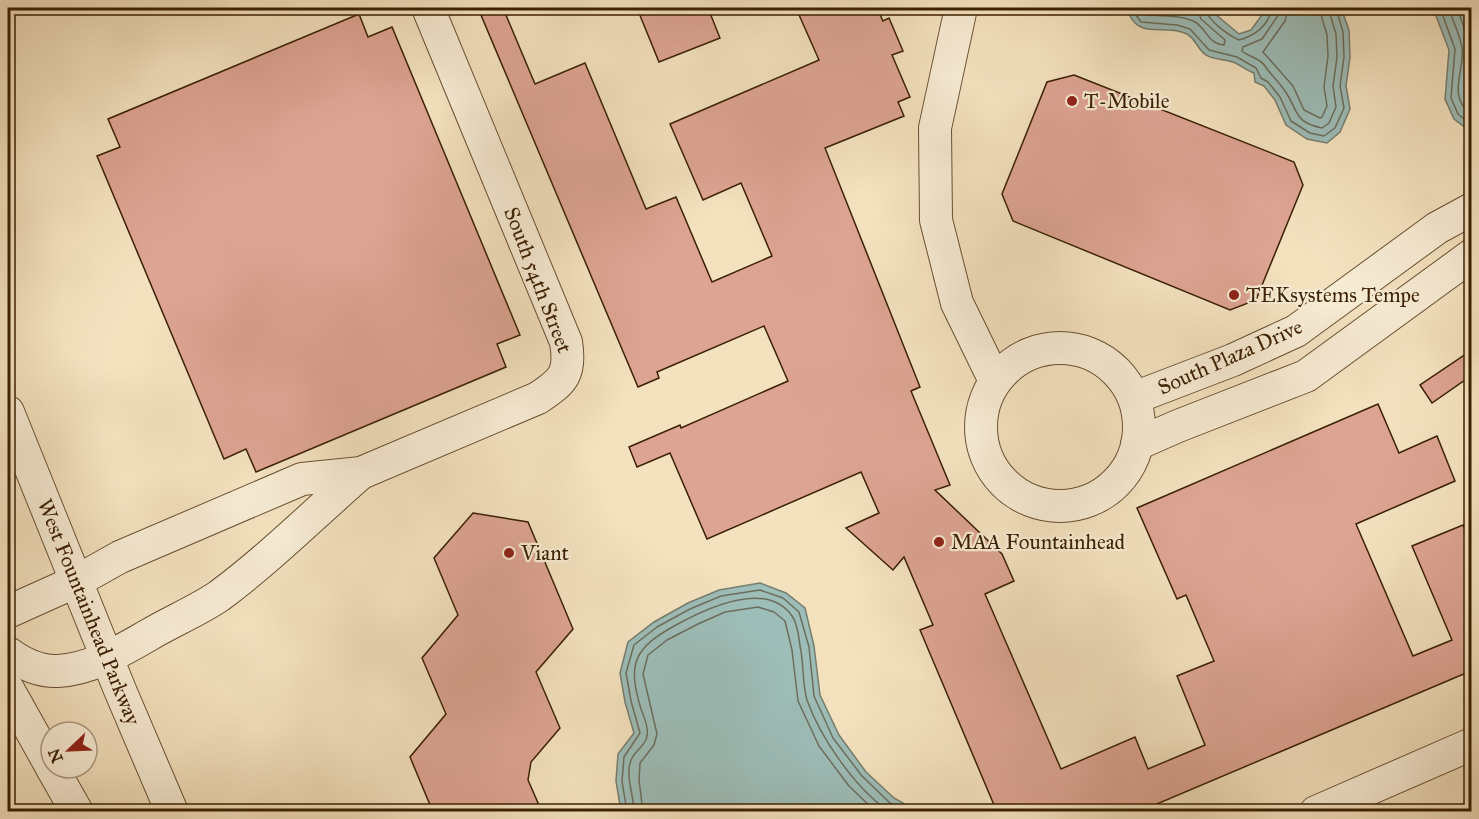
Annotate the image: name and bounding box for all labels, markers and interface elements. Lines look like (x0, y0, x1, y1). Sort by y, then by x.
place label: T-Mobile (1084, 88, 1170, 114)
marker: T-Mobile (1065, 94, 1079, 108)
street label: South 54th Street (498, 203, 578, 357)
place label: TEKsystems Tempe (1246, 282, 1420, 308)
marker: TEKsystems Tempe (1227, 288, 1241, 302)
street label: South Plaza Drive (1154, 313, 1307, 401)
street label: West Fountainhead Parkway (32, 495, 147, 730)
place label: MAA Fountainhead (951, 529, 1126, 555)
marker: MAA Fountainhead (932, 535, 946, 549)
place label: Viant (520, 540, 570, 566)
marker: Viant (502, 546, 516, 560)
north arrow (39, 720, 99, 780)
text: N (44, 745, 67, 766)

